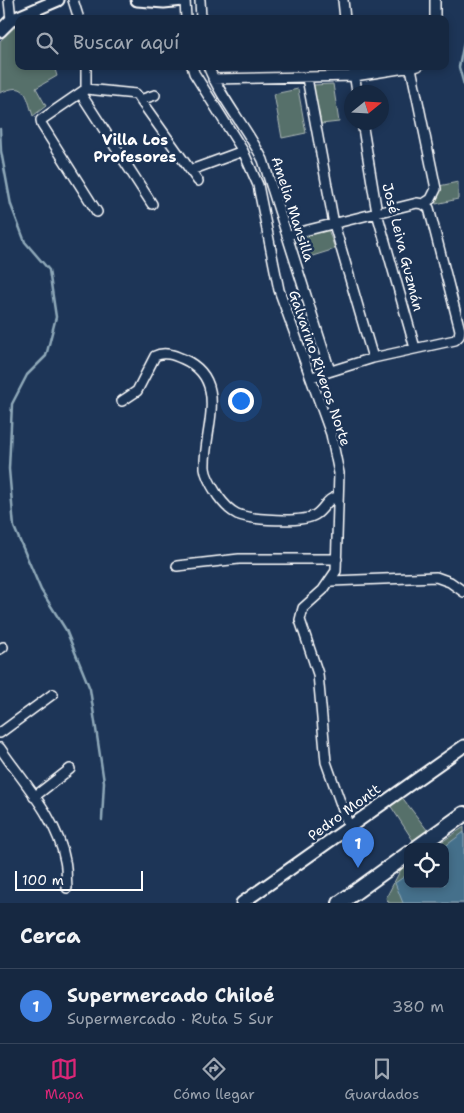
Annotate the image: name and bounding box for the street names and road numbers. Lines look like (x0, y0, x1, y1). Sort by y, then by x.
street label: Amelia Mansilla (268, 154, 319, 264)
street label: José Leiva Guzmán (378, 181, 428, 313)
street label: Galvarino Riveros Norte (285, 288, 355, 448)
street label: Pedro Montt (304, 780, 384, 844)

